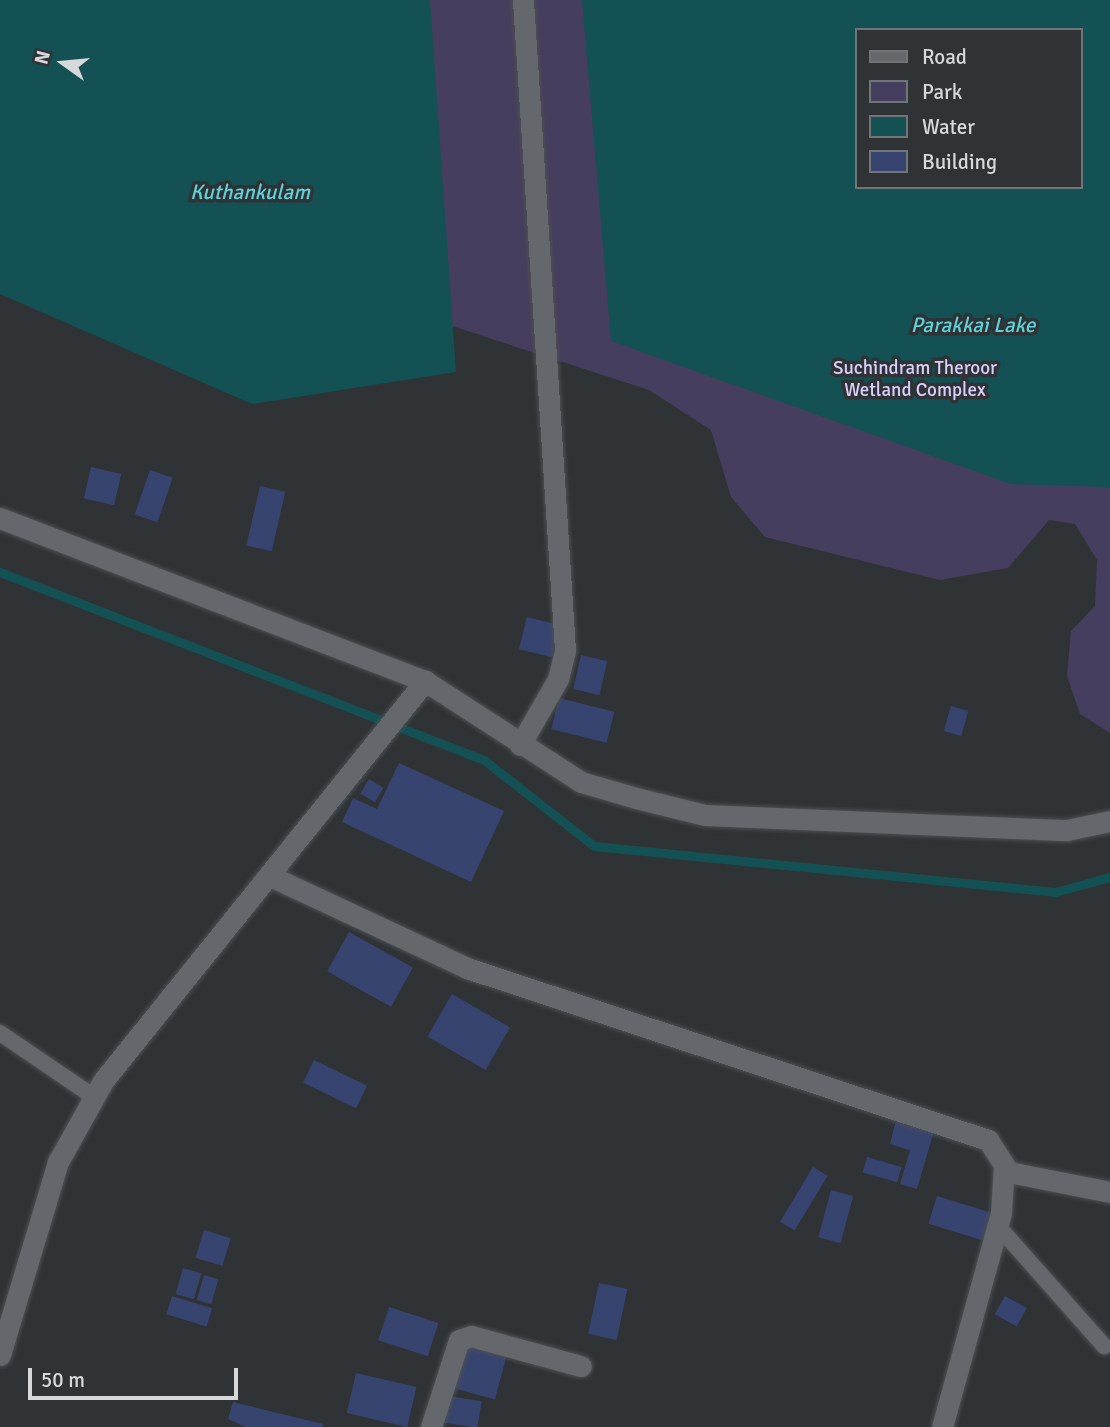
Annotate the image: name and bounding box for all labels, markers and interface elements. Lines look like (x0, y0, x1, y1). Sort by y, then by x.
north arrow (28, 28, 98, 98)
legend (855, 28, 1082, 189)
text: Road (922, 44, 967, 70)
text: N (29, 48, 56, 67)
text: Park (922, 79, 962, 105)
text: Water (922, 114, 975, 140)
text: Building (922, 149, 997, 175)
water label: Kuthankulam (190, 179, 310, 205)
water label: Parakkai Lake (911, 312, 1035, 338)
park label: Suchindram Theroor Wetland Complex (833, 358, 997, 402)
scale bar (32, 1354, 242, 1398)
text: 50 m (41, 1367, 85, 1393)

